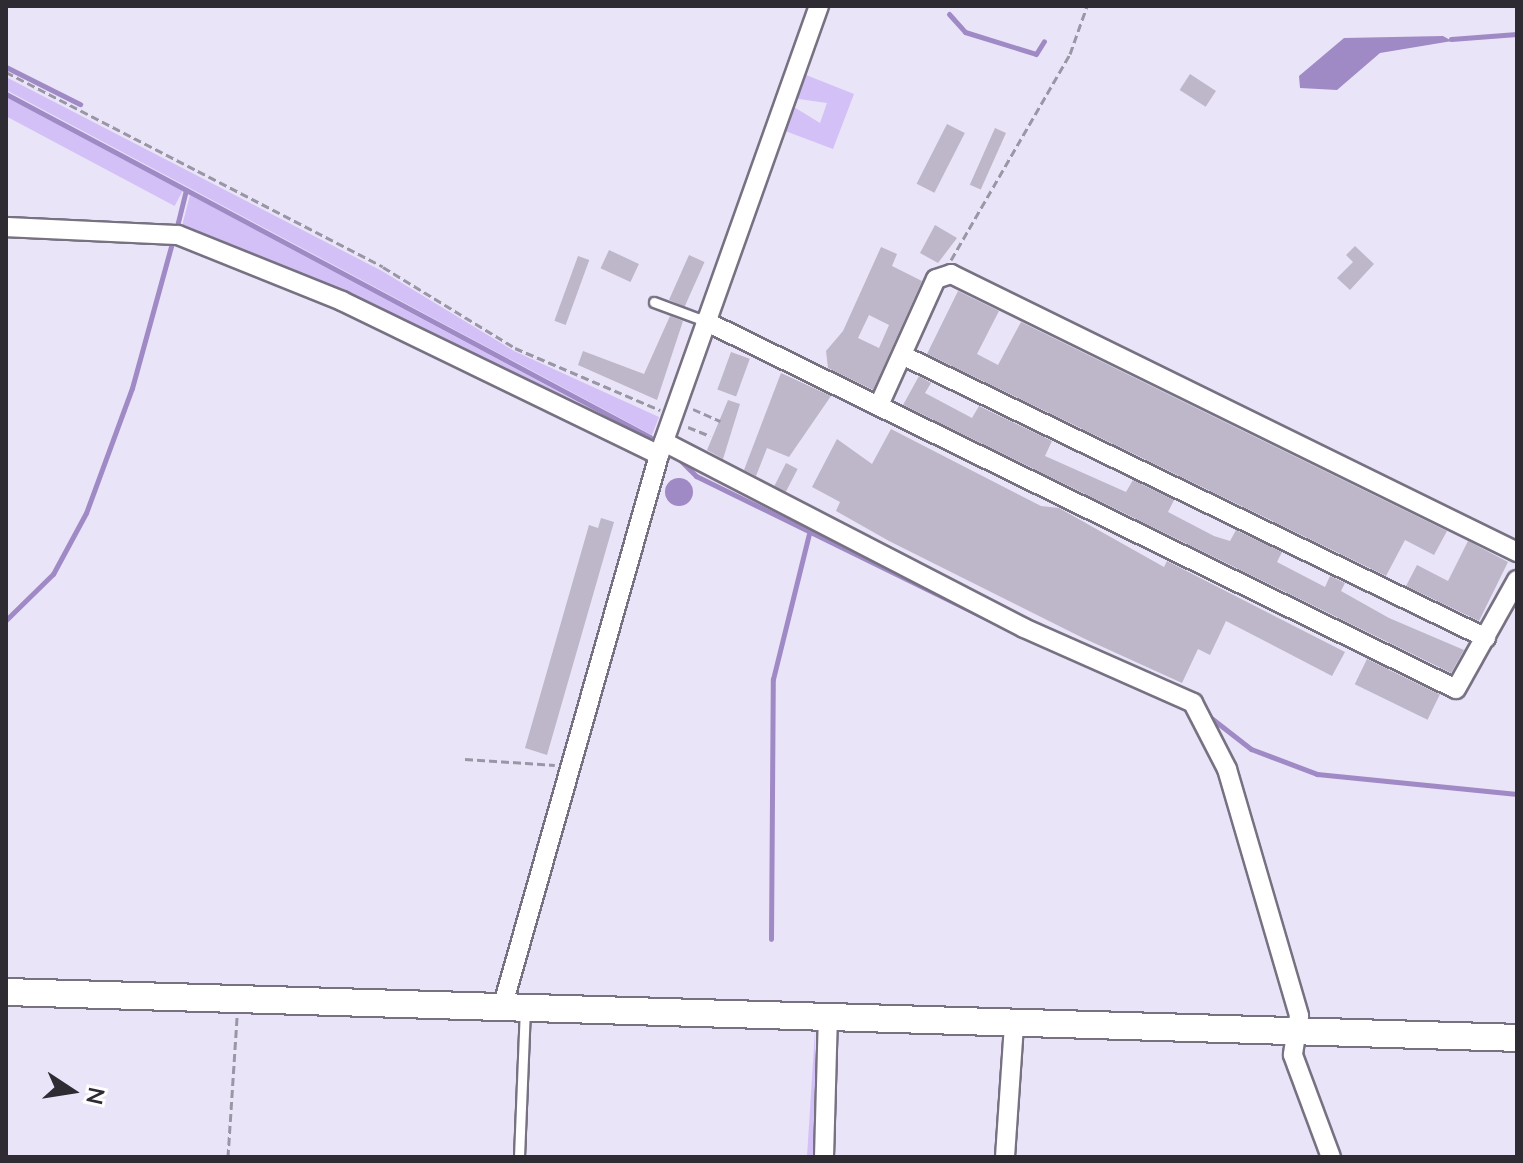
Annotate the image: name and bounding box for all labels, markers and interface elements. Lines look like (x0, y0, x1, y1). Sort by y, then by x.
north arrow (32, 1051, 112, 1131)
text: N (81, 1085, 111, 1107)

